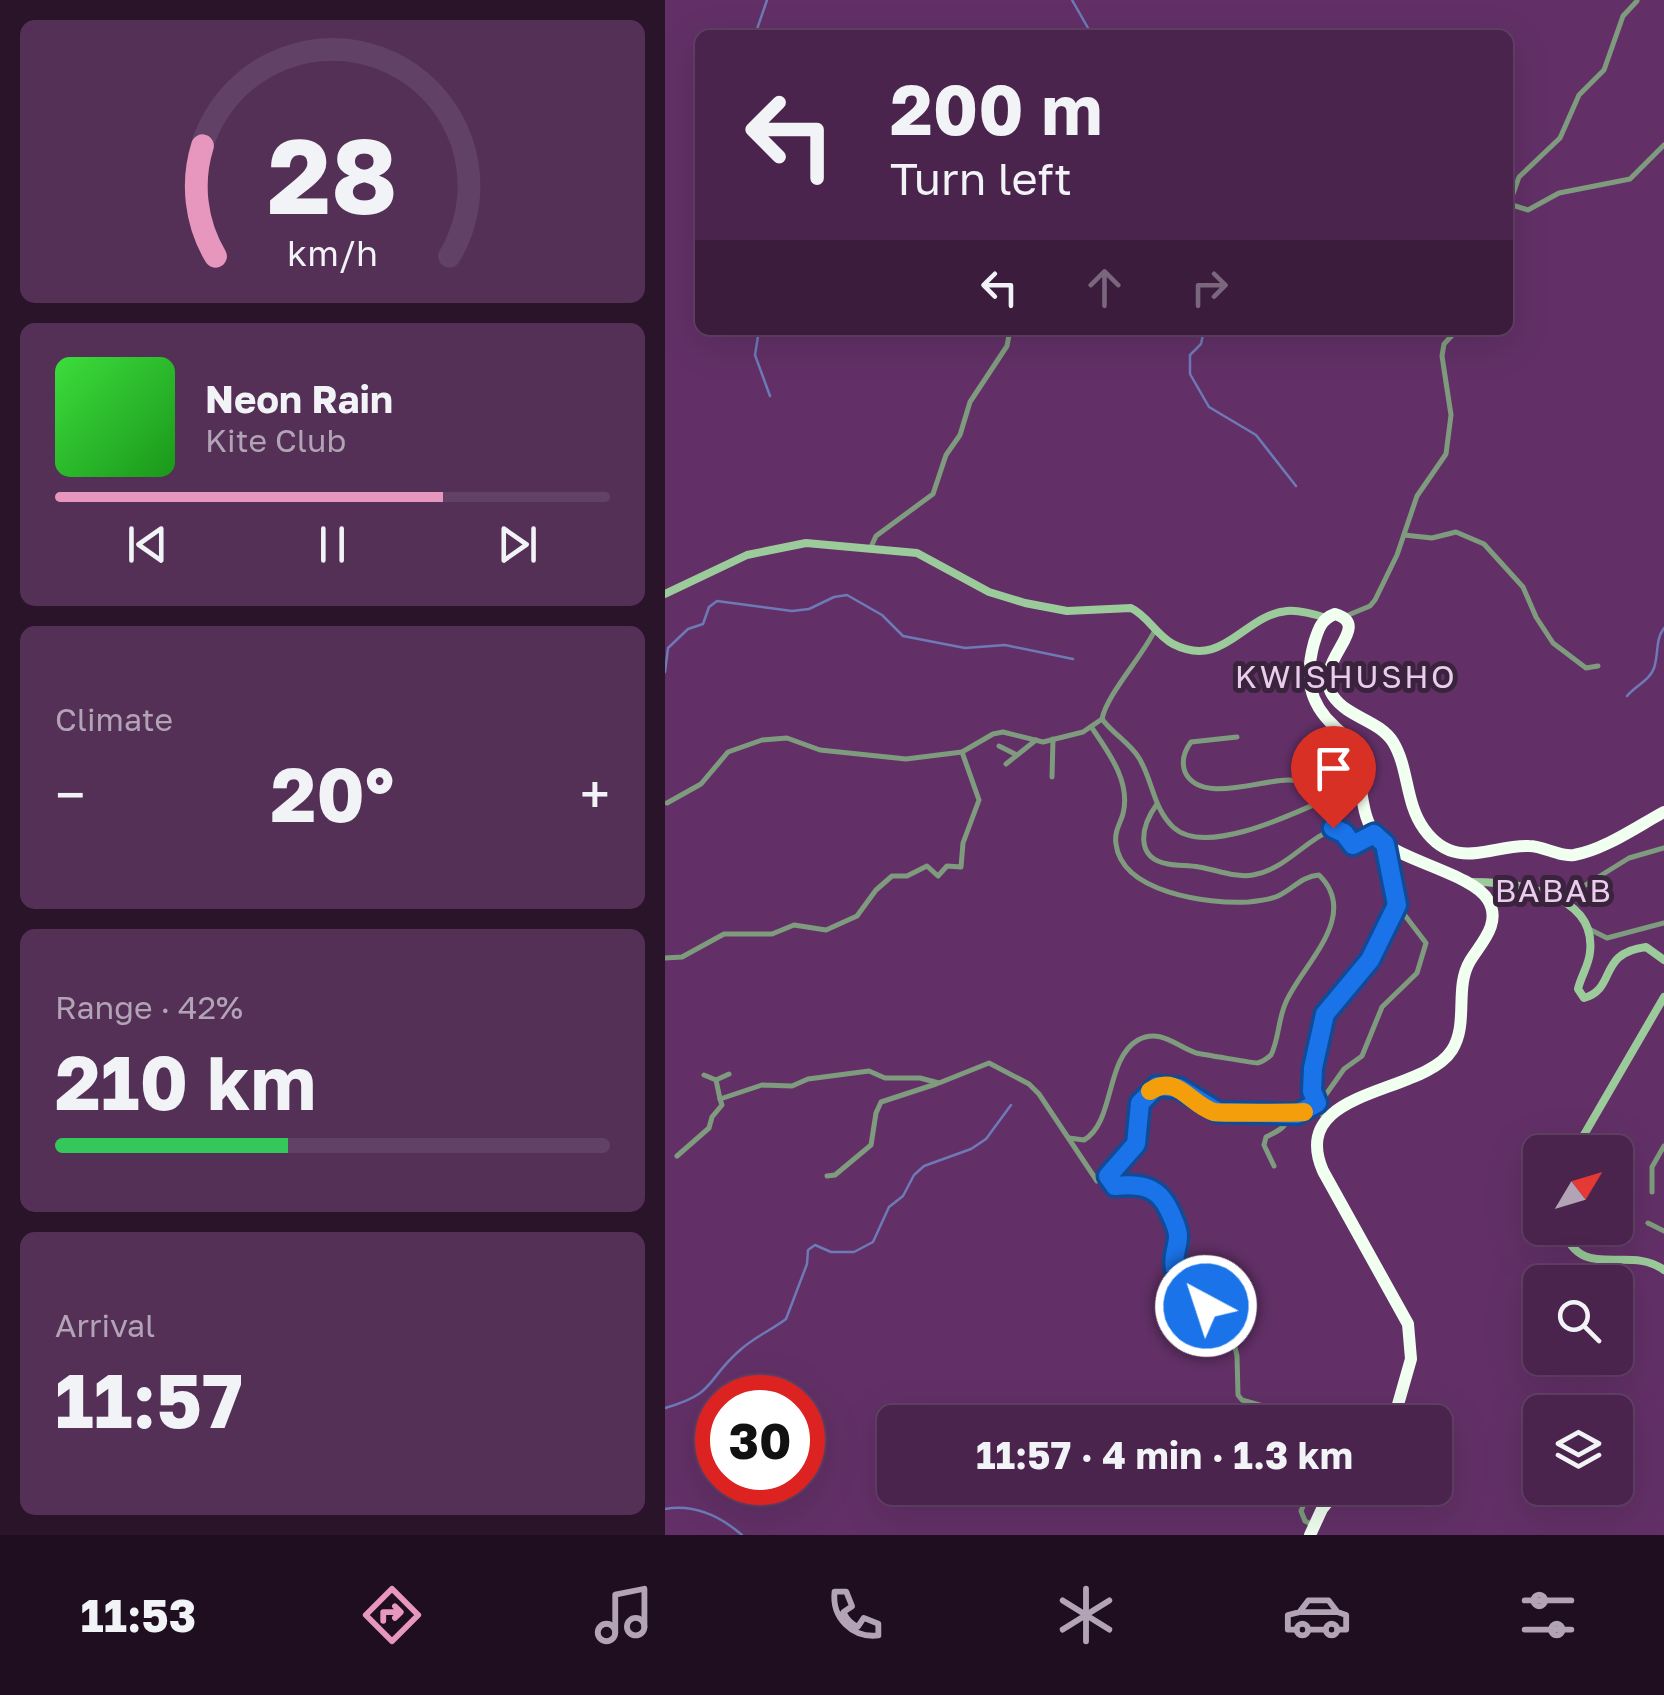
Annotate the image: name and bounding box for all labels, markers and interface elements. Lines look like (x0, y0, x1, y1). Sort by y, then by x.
text: 200 m (890, 66, 1102, 150)
icon: left (725, 70, 855, 200)
text: 28 (267, 112, 398, 237)
text: Turn left (890, 151, 1072, 205)
text: km/h (287, 231, 378, 274)
icon: left (972, 260, 1027, 315)
icon: ahead (1077, 260, 1132, 315)
icon: right (1182, 260, 1237, 315)
text: Neon Rain (205, 376, 393, 421)
text: Kite Club (205, 421, 346, 459)
icon: previous (120, 517, 175, 572)
icon: pause (305, 517, 360, 572)
icon: next (490, 517, 545, 572)
district label: KWISHUSHO (1235, 657, 1457, 695)
text: Climate (55, 700, 173, 738)
pin (1291, 726, 1376, 829)
icon: arrive (1306, 741, 1361, 796)
text: 20° (271, 748, 394, 839)
text: − (55, 761, 85, 827)
text: + (580, 761, 610, 827)
district label: BABAB (1495, 871, 1613, 909)
text: Range · 42% (55, 988, 243, 1026)
text: 210 km (55, 1036, 316, 1127)
north arrow (1523, 1135, 1633, 1245)
map controls (1523, 1135, 1633, 1505)
position arrow (1154, 1254, 1258, 1358)
button: search (1523, 1265, 1633, 1375)
text: Arrival (55, 1306, 155, 1344)
text: 11:57 (55, 1354, 243, 1445)
speed limit sign: 30 (695, 1375, 825, 1505)
button: layers (1523, 1395, 1633, 1505)
text: 11:57 · 4 min · 1.3 km (976, 1432, 1353, 1477)
icon: directions (357, 1580, 427, 1650)
icon: music (589, 1580, 659, 1650)
icon: phone (820, 1580, 890, 1650)
icon: climate (1051, 1580, 1121, 1650)
icon: car (1282, 1580, 1352, 1650)
icon: filters (1513, 1580, 1583, 1650)
text: 11:53 (81, 1588, 196, 1642)

